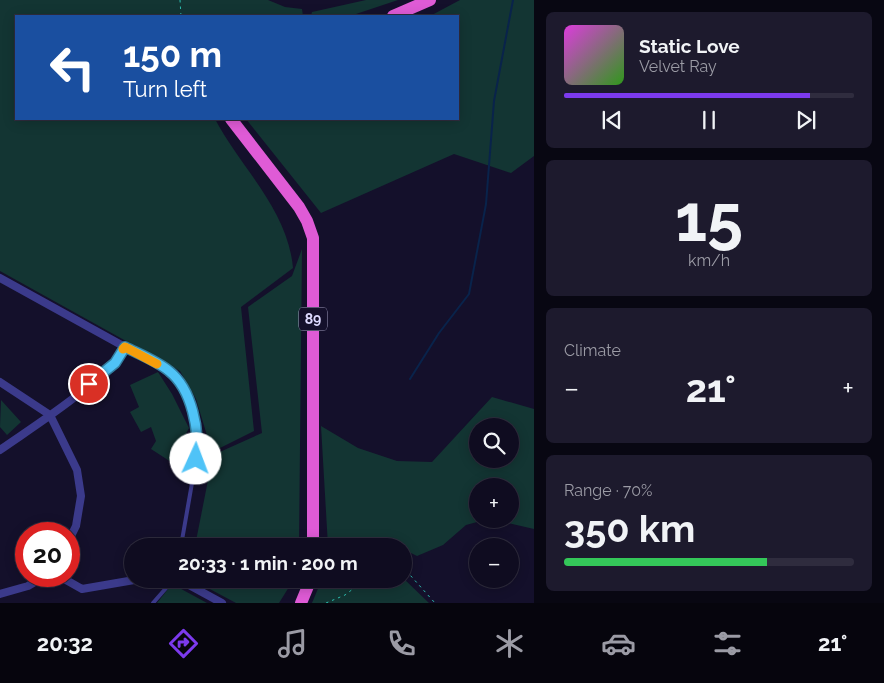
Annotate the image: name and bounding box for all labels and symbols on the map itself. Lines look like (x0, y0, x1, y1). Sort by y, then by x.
road number: 89 (299, 308, 327, 330)
pin (68, 363, 110, 405)
position arrow (169, 432, 221, 484)
speed limit sign: 20 (15, 522, 80, 587)

